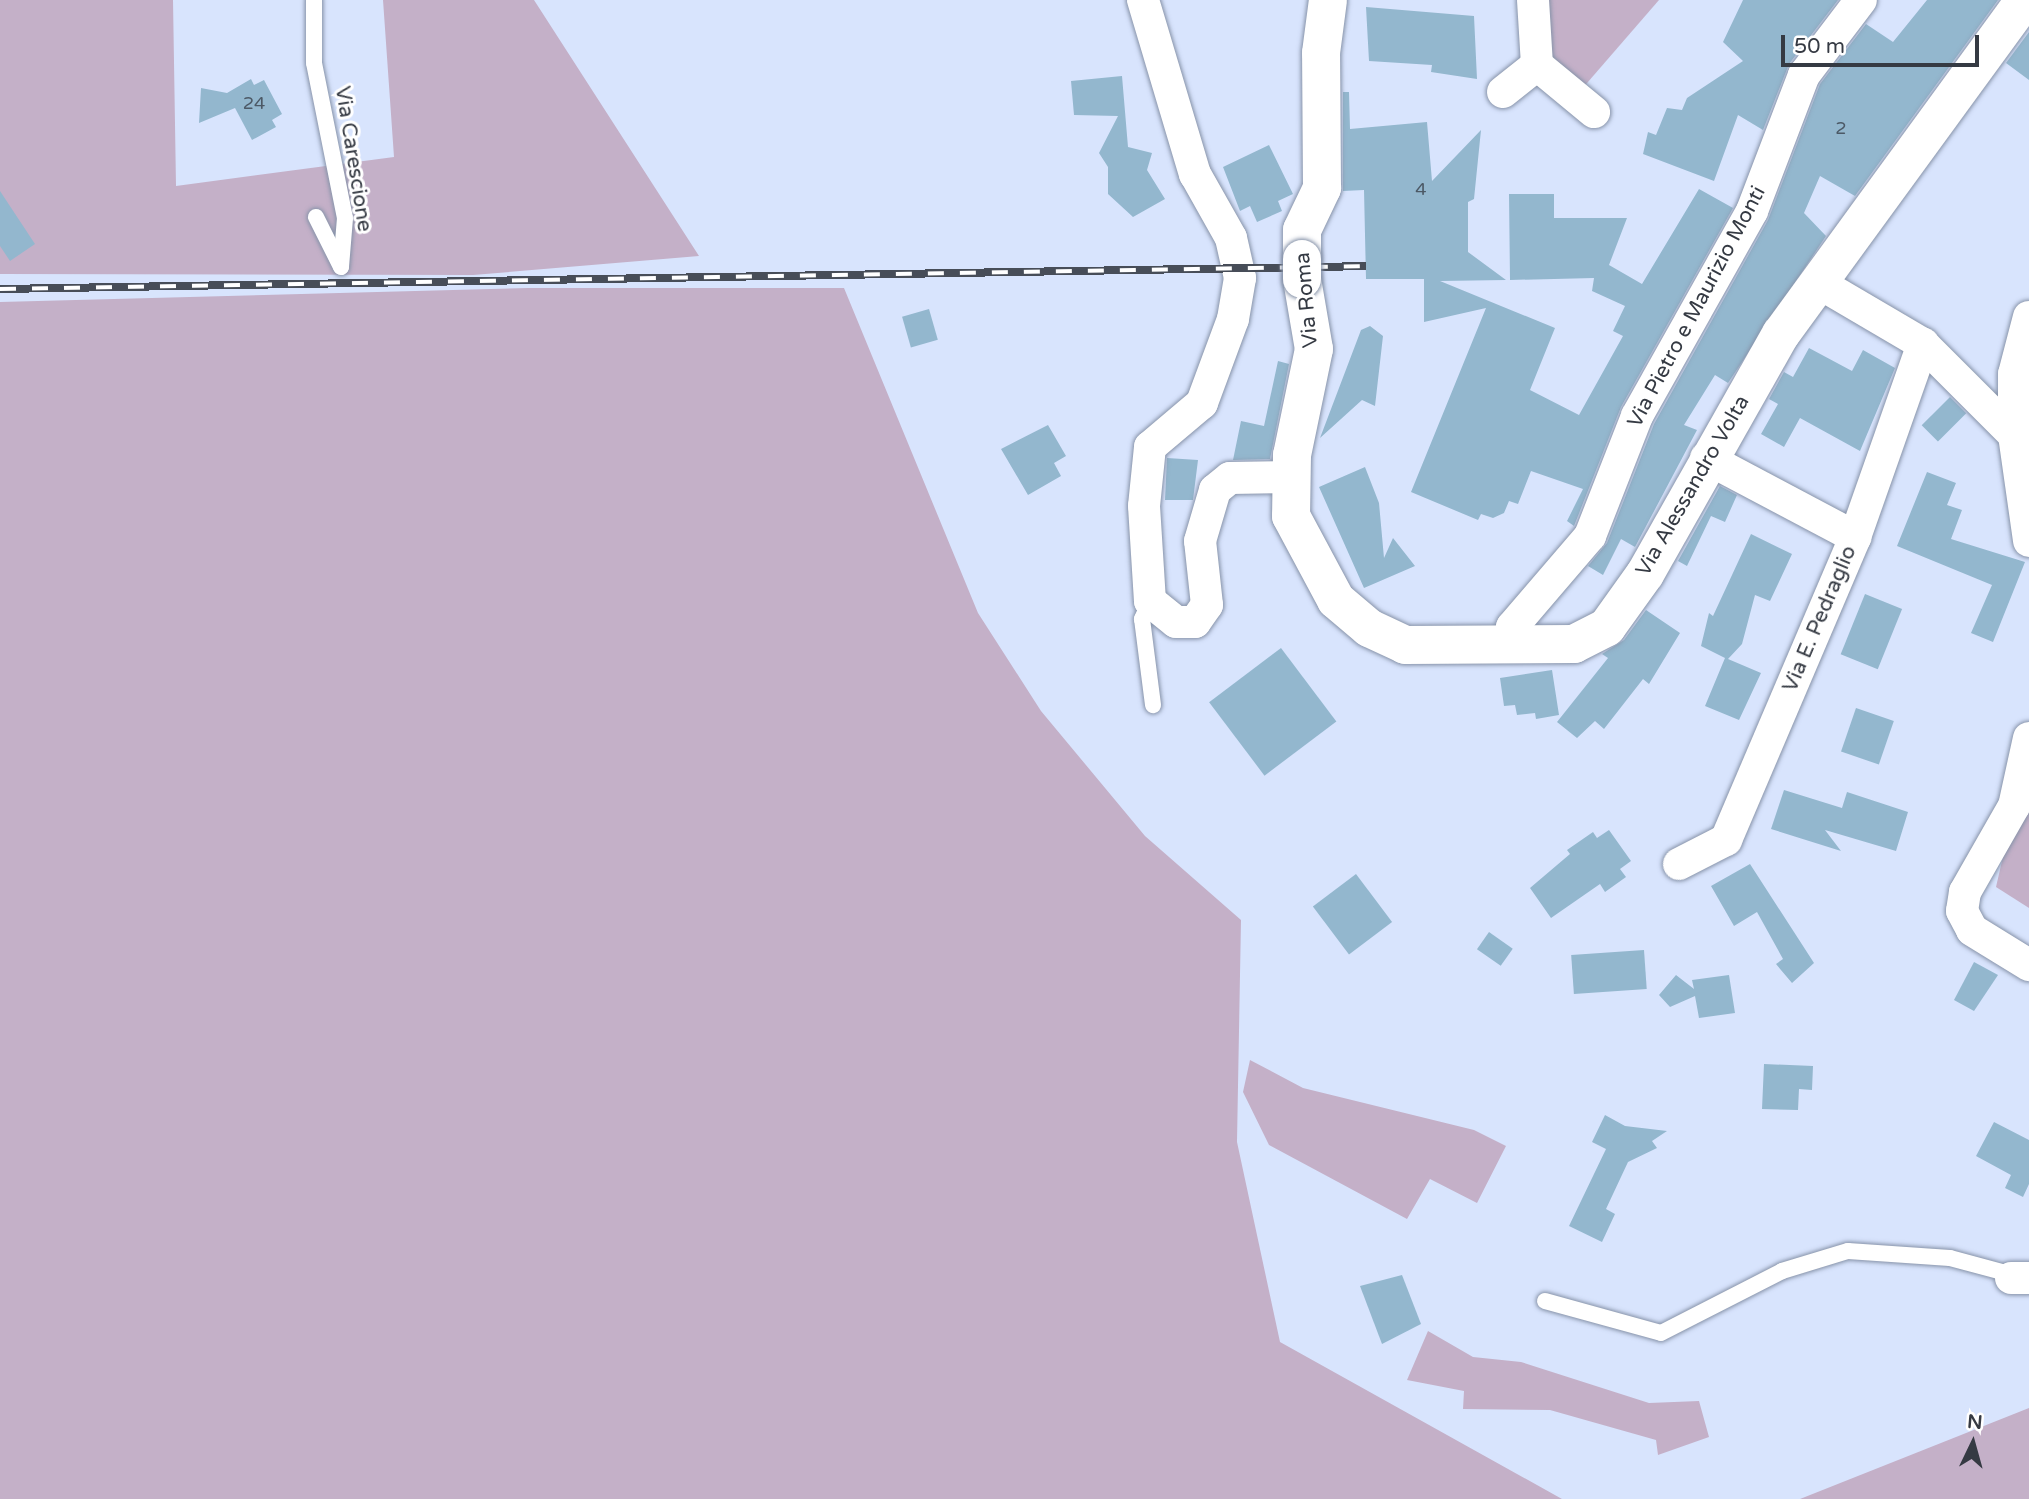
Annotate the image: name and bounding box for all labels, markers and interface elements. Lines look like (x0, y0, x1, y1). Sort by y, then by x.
scale bar (1784, 21, 1982, 65)
text: 50 m (1794, 34, 1845, 59)
street label: Via Carescione (329, 85, 377, 233)
house number: 24 (243, 92, 265, 114)
house number: 2 (1835, 117, 1847, 139)
house number: 4 (1415, 178, 1427, 200)
street label: Via Pietro e Maurizio Monti (1623, 182, 1771, 432)
street label: Via Roma (1290, 251, 1324, 349)
street label: Via Alessandro Volta (1631, 391, 1755, 581)
street label: Via E. Pedraglio (1778, 542, 1862, 696)
north arrow (1938, 1408, 2008, 1478)
text: N (1966, 1410, 1983, 1434)

